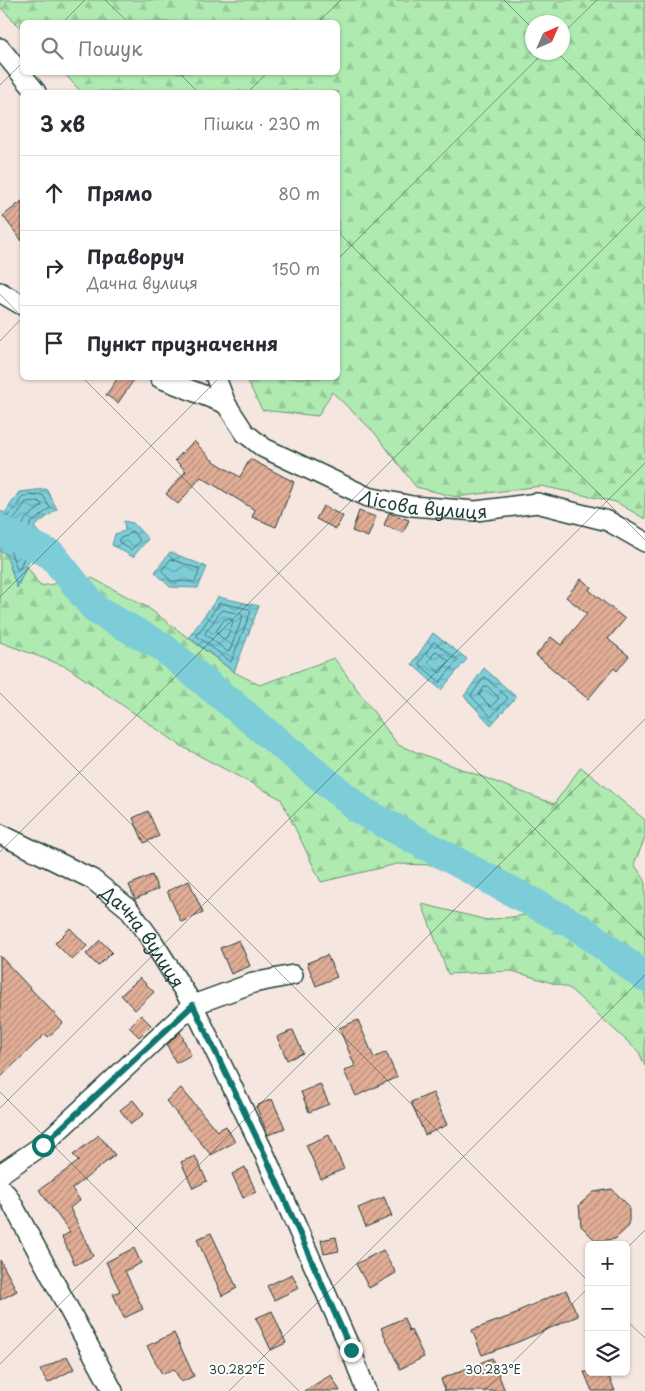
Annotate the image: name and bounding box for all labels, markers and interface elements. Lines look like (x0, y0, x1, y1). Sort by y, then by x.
north arrow (525, 15, 570, 60)
search box (20, 20, 340, 75)
icon: search (38, 34, 66, 62)
text: Пошук (78, 34, 143, 62)
text: 3 хв (40, 107, 85, 139)
text: Пішки · 230 m (203, 111, 320, 135)
icon: ahead (40, 179, 68, 207)
text: Прямо (87, 179, 152, 207)
text: 80 m (278, 181, 320, 205)
text: Праворуч (87, 242, 184, 270)
icon: right (40, 254, 68, 282)
text: 150 m (272, 256, 320, 280)
text: Дачна вулиця (87, 270, 198, 294)
icon: arrive (40, 329, 68, 357)
text: Пункт призначення (87, 329, 278, 357)
street label: Лісова вулиця (355, 482, 489, 525)
street label: Дачна вулиця (95, 877, 192, 993)
route start (32, 1134, 55, 1157)
map controls (585, 1241, 630, 1376)
button: + (585, 1241, 630, 1286)
button: − (585, 1286, 630, 1331)
button: layers (585, 1331, 630, 1376)
route end (340, 1339, 363, 1362)
text: 30.282°E (209, 1360, 265, 1378)
text: 30.283°E (465, 1360, 521, 1378)

